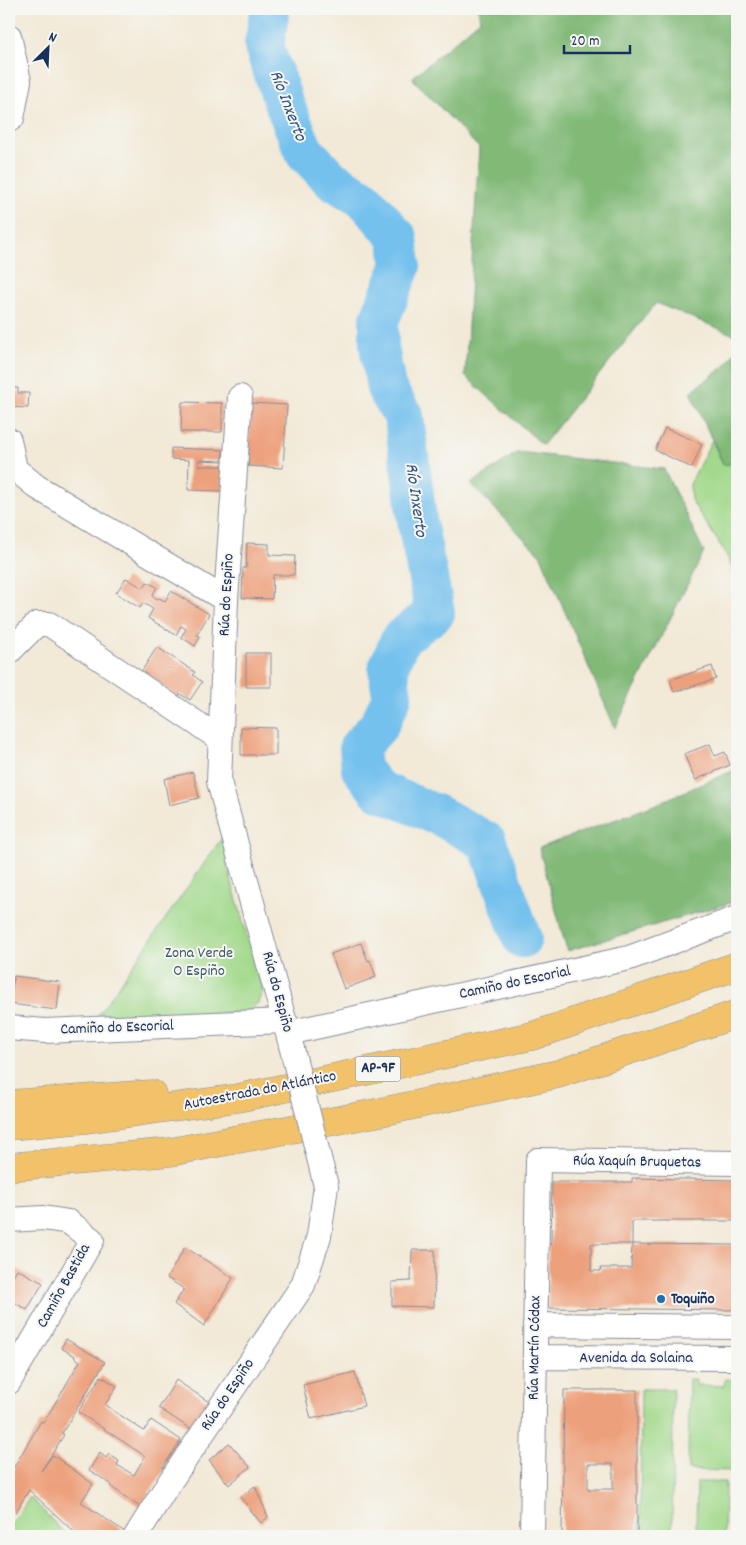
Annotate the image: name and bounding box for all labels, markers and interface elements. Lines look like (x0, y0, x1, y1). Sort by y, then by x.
north arrow (22, 22, 72, 72)
scale bar (564, 22, 630, 54)
text: N (45, 27, 60, 49)
text: 20 m (571, 31, 599, 53)
water label: Río Inxerto (262, 67, 312, 146)
water label: Río Inxerto (397, 462, 433, 539)
street label: Rúa do Espiño (213, 553, 241, 637)
park label: Zona Verde O Espiño (165, 942, 233, 983)
street label: Rúa do Espiño (255, 949, 299, 1035)
street label: Camiño do Escorial (457, 960, 573, 1006)
street label: Camiño do Escorial (60, 1015, 174, 1041)
road number: AP-9F (356, 1056, 400, 1082)
street label: Autoestrada do Atlántico (182, 1065, 338, 1117)
street label: Rúa Xaquín Bruquetas (572, 1149, 702, 1175)
street label: Camiño Bastida (31, 1239, 97, 1332)
place label: Toquiño (671, 1288, 715, 1311)
marker: Toquiño (655, 1293, 667, 1305)
street label: Rúa Martín Códax (523, 1295, 547, 1400)
street label: Avenida da Solaina (579, 1347, 693, 1370)
street label: Rúa do Espiño (195, 1354, 261, 1436)

